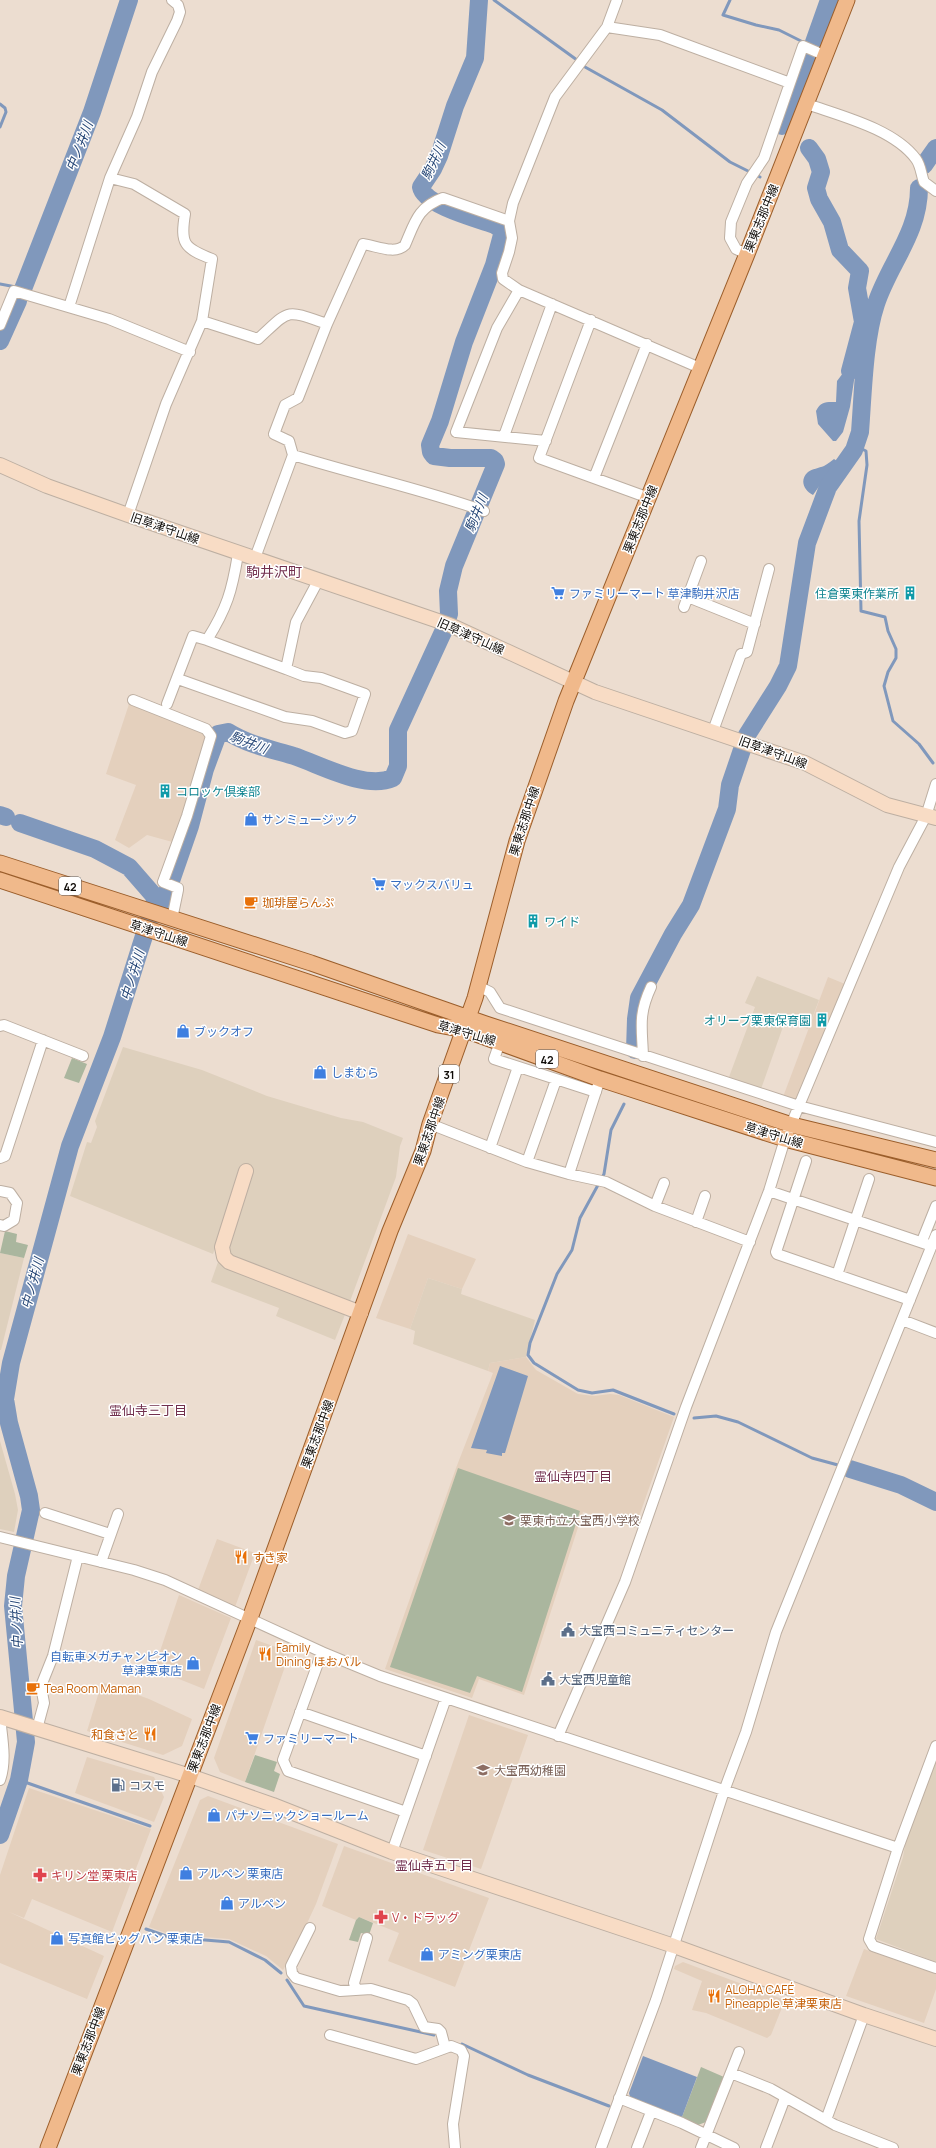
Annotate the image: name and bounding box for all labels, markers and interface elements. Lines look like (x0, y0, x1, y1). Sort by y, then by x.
water label: 中ノ井川 (61, 117, 97, 174)
water label: 駒井川 (417, 138, 450, 182)
street label: 栗東志那中線 (740, 181, 782, 255)
street label: 栗東志那中線 (619, 482, 661, 556)
water label: 駒井川 (460, 490, 492, 534)
street label: 旧草津守山線 (128, 508, 202, 548)
district label: 駒井沢町 (246, 562, 302, 581)
supermarket icon: ファミリーマート 草津駒井沢店 (550, 585, 566, 601)
place label: ファミリーマート 草津駒井沢店 (569, 585, 739, 602)
place label: 住倉栗東作業所 (815, 585, 899, 602)
building icon: 住倉栗東作業所 (902, 585, 918, 601)
street label: 旧草津守山線 (435, 614, 507, 658)
water label: 駒井川 (228, 727, 272, 758)
street label: 旧草津守山線 (736, 732, 810, 772)
building icon: コロッケ倶楽部 (157, 783, 173, 799)
place label: コロッケ倶楽部 (176, 783, 260, 800)
street label: 栗東志那中線 (505, 784, 543, 858)
shop icon: サンミュージック (243, 811, 259, 827)
place label: サンミュージック (262, 811, 358, 828)
supermarket icon: マックスバリュ (371, 876, 387, 892)
place label: マックスバリュ (390, 876, 474, 893)
road number: 42 (59, 877, 81, 895)
cafe icon: 珈琲屋らんぷ (243, 894, 259, 910)
place label: 珈琲屋らんぷ (262, 894, 334, 911)
building icon: ワイド (525, 913, 541, 929)
place label: ワイド (544, 913, 580, 930)
street label: 草津守山線 (128, 916, 190, 950)
water label: 中ノ井川 (116, 946, 149, 1003)
place label: オリーブ栗東保育園 (704, 1012, 811, 1029)
building icon: オリーブ栗東保育園 (814, 1012, 830, 1028)
street label: 草津守山線 (436, 1017, 498, 1049)
shop icon: ブックオフ (175, 1023, 191, 1039)
place label: ブックオフ (194, 1023, 254, 1040)
road number: 42 (536, 1050, 558, 1068)
shop icon: しまむら (312, 1064, 328, 1080)
place label: しまむら (331, 1064, 379, 1081)
road number: 31 (439, 1065, 459, 1083)
street label: 栗東志那中線 (409, 1094, 449, 1168)
street label: 草津守山線 (743, 1118, 805, 1152)
water label: 中ノ井川 (17, 1254, 48, 1310)
street label: 栗東志那中線 (297, 1397, 337, 1471)
district label: 霊仙寺三丁目 (109, 1401, 187, 1419)
district label: 霊仙寺四丁目 (534, 1467, 612, 1485)
school or university icon: 栗東市立大宝西小学校 (501, 1512, 517, 1528)
place label: 栗東市立大宝西小学校 (520, 1512, 640, 1529)
restaurant icon: すき家 (233, 1549, 249, 1565)
place label: すき家 (252, 1549, 288, 1566)
water label: 中ノ井川 (6, 1595, 26, 1649)
public building icon: 大宝西コミュニティセンター (560, 1622, 576, 1638)
place label: 大宝西コミュニティセンター (579, 1622, 734, 1639)
place label: Family Dining ほおバル (276, 1639, 361, 1670)
restaurant icon: Family Dining ほおバル (257, 1646, 273, 1662)
place label: 自転車メガチャンピオン 草津栗東店 (50, 1648, 182, 1679)
shop icon: 自転車メガチャンピオン 草津栗東店 (185, 1655, 201, 1671)
public building icon: 大宝西児童館 (540, 1671, 556, 1687)
place label: 大宝西児童館 (559, 1671, 631, 1688)
cafe icon: Tea Room Maman (25, 1680, 41, 1696)
place label: Tea Room Maman (44, 1680, 141, 1697)
street label: 栗東志那中線 (183, 1701, 225, 1775)
place label: 和食さと (91, 1726, 139, 1743)
restaurant icon: 和食さと (142, 1726, 158, 1742)
supermarket icon: ファミリーマート (244, 1730, 260, 1746)
place label: ファミリーマート (263, 1730, 359, 1747)
school or university icon: 大宝西幼稚園 (475, 1762, 491, 1778)
place label: 大宝西幼稚園 (494, 1762, 566, 1779)
fuel station icon: コスモ (110, 1777, 126, 1793)
place label: コスモ (129, 1777, 165, 1794)
shop icon: パナソニックショールーム (206, 1807, 222, 1823)
place label: パナソニックショールーム (225, 1807, 369, 1824)
district label: 霊仙寺五丁目 (395, 1856, 473, 1874)
shop icon: アルペン 栗東店 (178, 1865, 194, 1881)
place label: アルペン 栗東店 (197, 1865, 283, 1882)
pharmacy icon: キリン堂 栗東店 (32, 1867, 48, 1883)
place label: キリン堂 栗東店 (51, 1867, 137, 1884)
shop icon: アルペン (219, 1895, 235, 1911)
place label: アルペン (238, 1895, 286, 1912)
pharmacy icon: V・ドラッグ (373, 1909, 389, 1925)
place label: V・ドラッグ (392, 1909, 459, 1926)
shop icon: 写真館ビッグバン 栗東店 (49, 1930, 65, 1946)
place label: 写真館ビッグバン 栗東店 (68, 1930, 203, 1947)
shop icon: アミング栗東店 (419, 1946, 435, 1962)
place label: アミング栗東店 (438, 1946, 522, 1963)
place label: ALOHA CAFÉ Pineapple 草津栗東店 (725, 1981, 842, 2012)
restaurant icon: ALOHA CAFÉ Pineapple 草津栗東店 (706, 1988, 722, 2004)
street label: 栗東志那中線 (67, 2004, 109, 2078)

